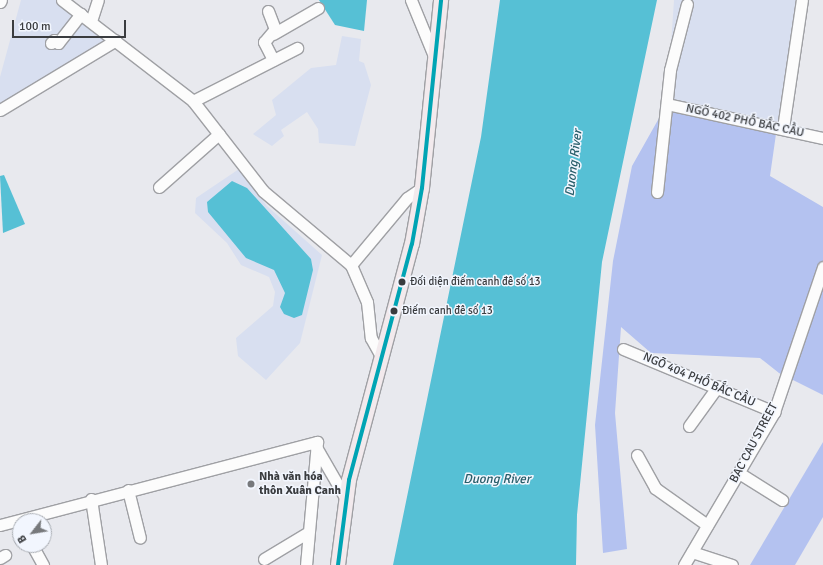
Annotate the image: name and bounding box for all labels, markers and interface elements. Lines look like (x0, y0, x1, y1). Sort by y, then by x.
scale bar (14, 12, 128, 38)
text: 100 m (19, 19, 51, 34)
street label: NGÕ 402 PHỐ BẮC CẦU (685, 101, 805, 141)
water label: Duong River (562, 129, 586, 197)
place label: Đối diện điếm canh đê số 13 (410, 275, 541, 289)
marker: Đối diện điếm canh đê số 13 (397, 277, 407, 287)
place label: Điếm canh đê số 13 (402, 304, 493, 318)
marker: Điếm canh đê số 13 (389, 306, 399, 316)
street label: NGÕ 404 PHỐ BẮC CẦU (641, 350, 757, 410)
street label: BAC CAU STREET (727, 401, 781, 485)
place label: Nhà văn hóa thôn Xuân Canh (259, 470, 341, 498)
water label: Duong River (463, 471, 531, 487)
marker: Nhà văn hóa thôn Xuân Canh (246, 479, 256, 489)
north arrow (12, 513, 52, 553)
text: B (15, 533, 29, 545)

